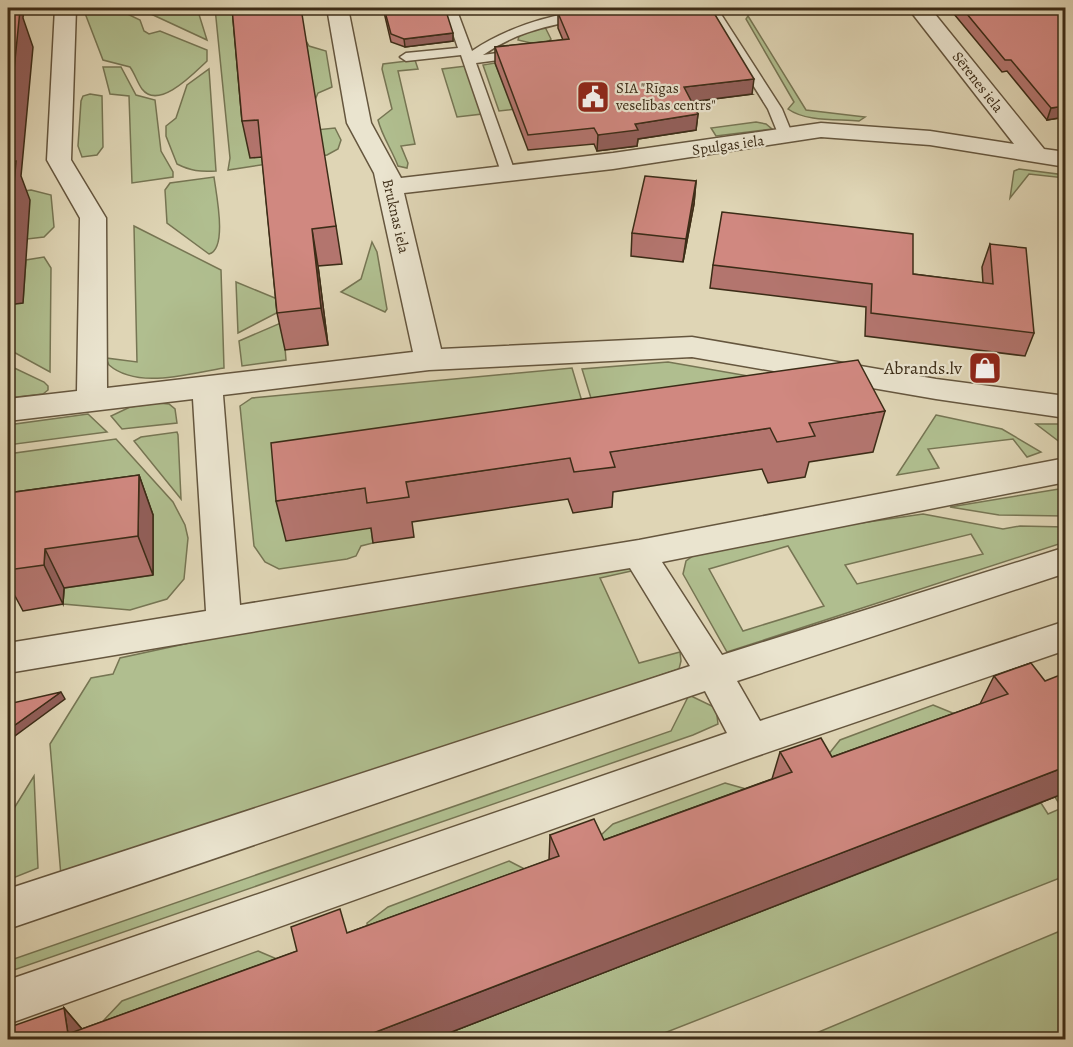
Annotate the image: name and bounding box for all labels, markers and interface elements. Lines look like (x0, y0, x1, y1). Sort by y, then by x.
street label: Sērenes iela (948, 47, 1008, 117)
place label: SIA "Rīgas veselības centrs" (615, 78, 716, 115)
public building icon: SIA "Rīgas veselības centrs" (575, 79, 611, 115)
street label: Spulgas iela (691, 130, 765, 160)
street label: Bruknas iela (378, 177, 414, 255)
shop icon: Abrands.lv (967, 350, 1003, 386)
place label: Abrands.lv (883, 356, 963, 380)

